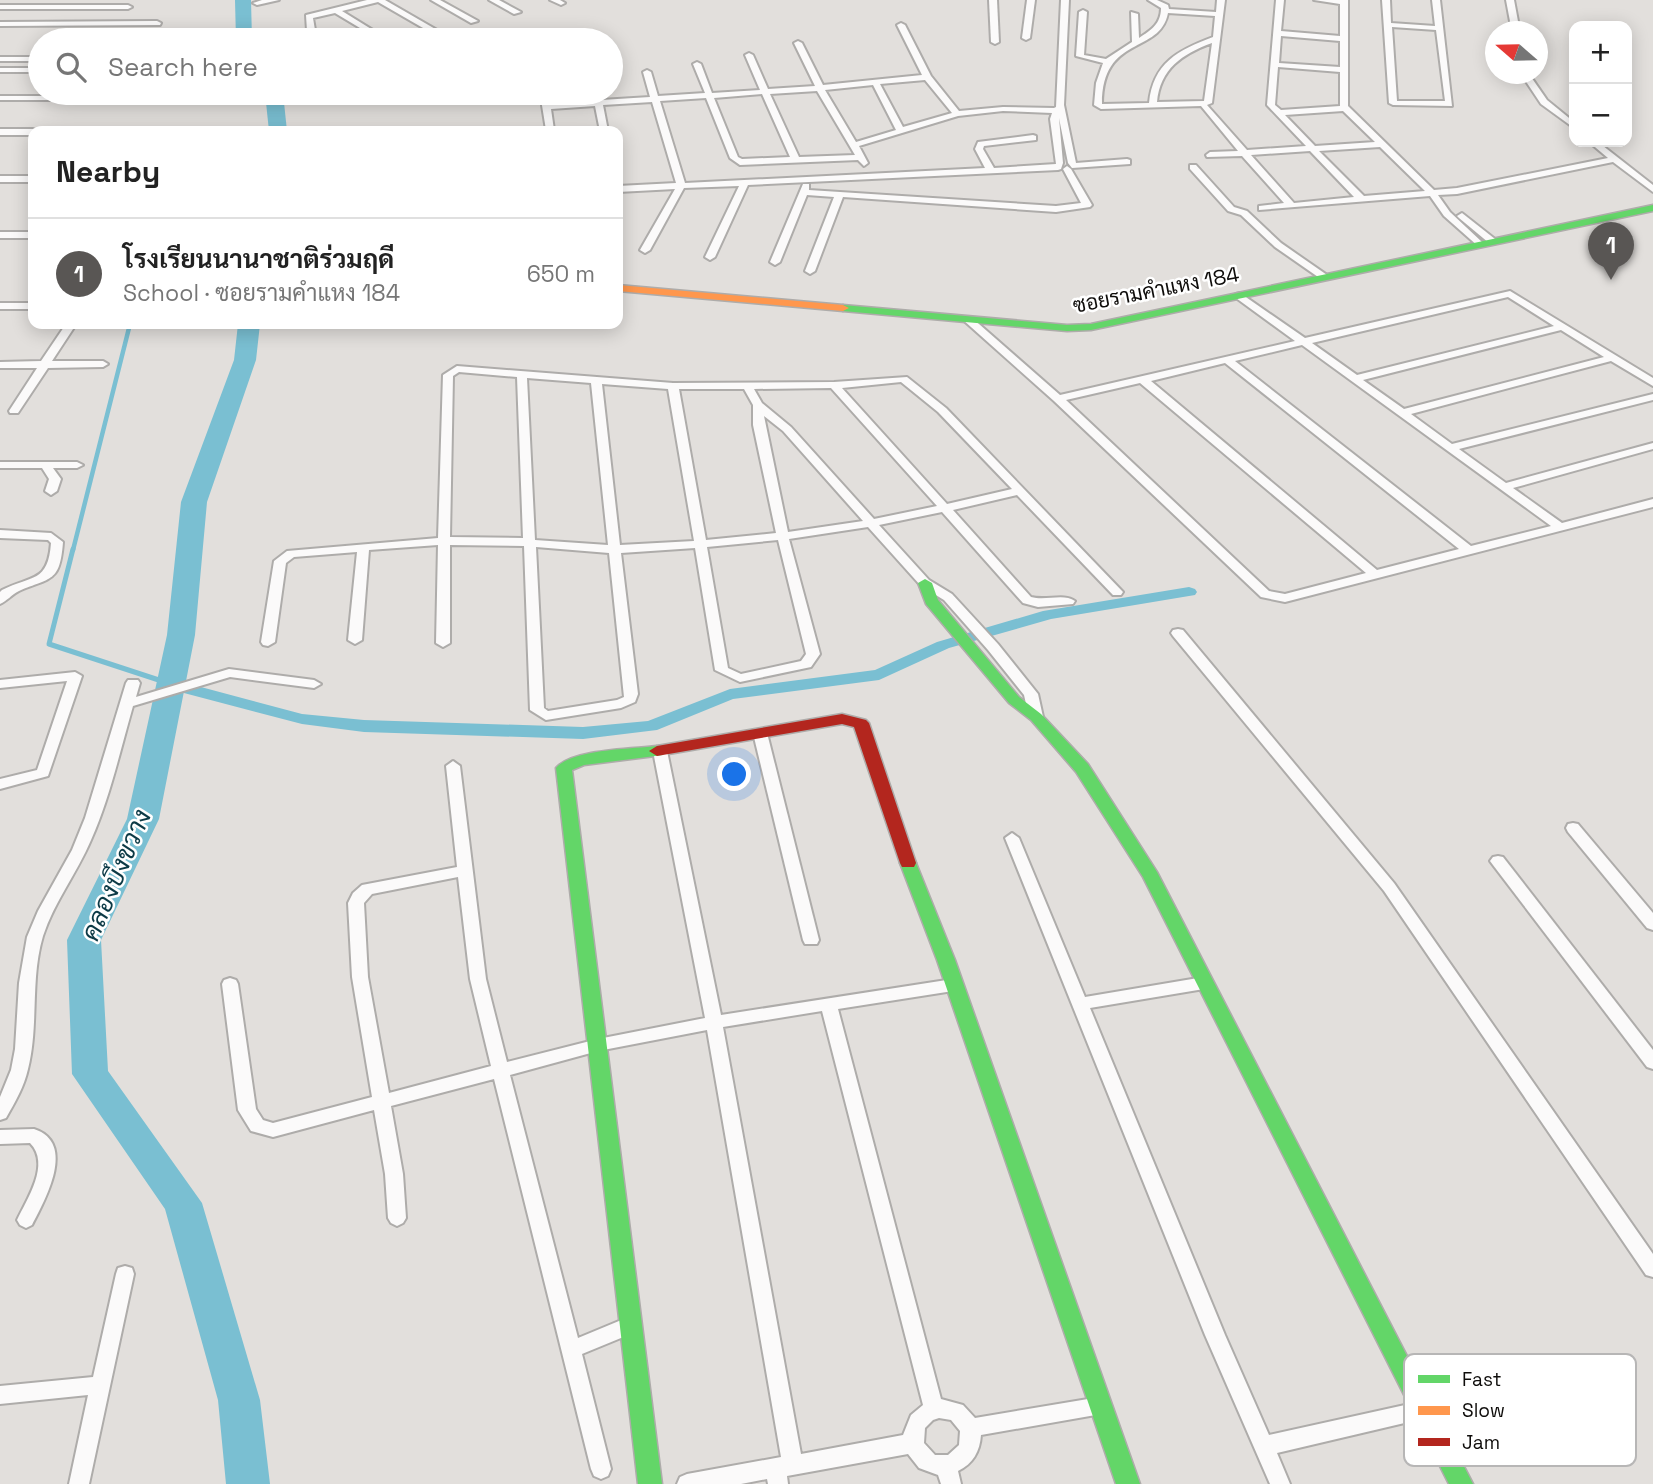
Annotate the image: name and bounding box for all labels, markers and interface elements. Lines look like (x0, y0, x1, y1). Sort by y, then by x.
north arrow (1485, 21, 1548, 84)
map controls (1569, 21, 1632, 147)
button: + (1569, 21, 1632, 84)
search box (28, 28, 623, 105)
icon: search (52, 48, 90, 86)
text: Search here (108, 50, 258, 84)
button: − (1569, 84, 1632, 147)
text: Nearby (56, 152, 160, 191)
pin: 1 (1588, 222, 1634, 280)
text: โรงเรียนนานาชาติร่วมฤดี (123, 242, 394, 276)
text: 1 (74, 259, 84, 289)
text: 650 m (527, 259, 595, 289)
street label: ซอยรามคำแหง 184 (1070, 260, 1241, 319)
text: School · ซอยรามคำแหง 184 (123, 278, 400, 308)
your location (717, 757, 751, 791)
water label: คลองบึงขวาง (73, 804, 159, 946)
legend (1404, 1354, 1636, 1466)
text: Fast (1462, 1367, 1502, 1392)
text: Slow (1462, 1398, 1505, 1423)
text: Jam (1462, 1430, 1500, 1455)

